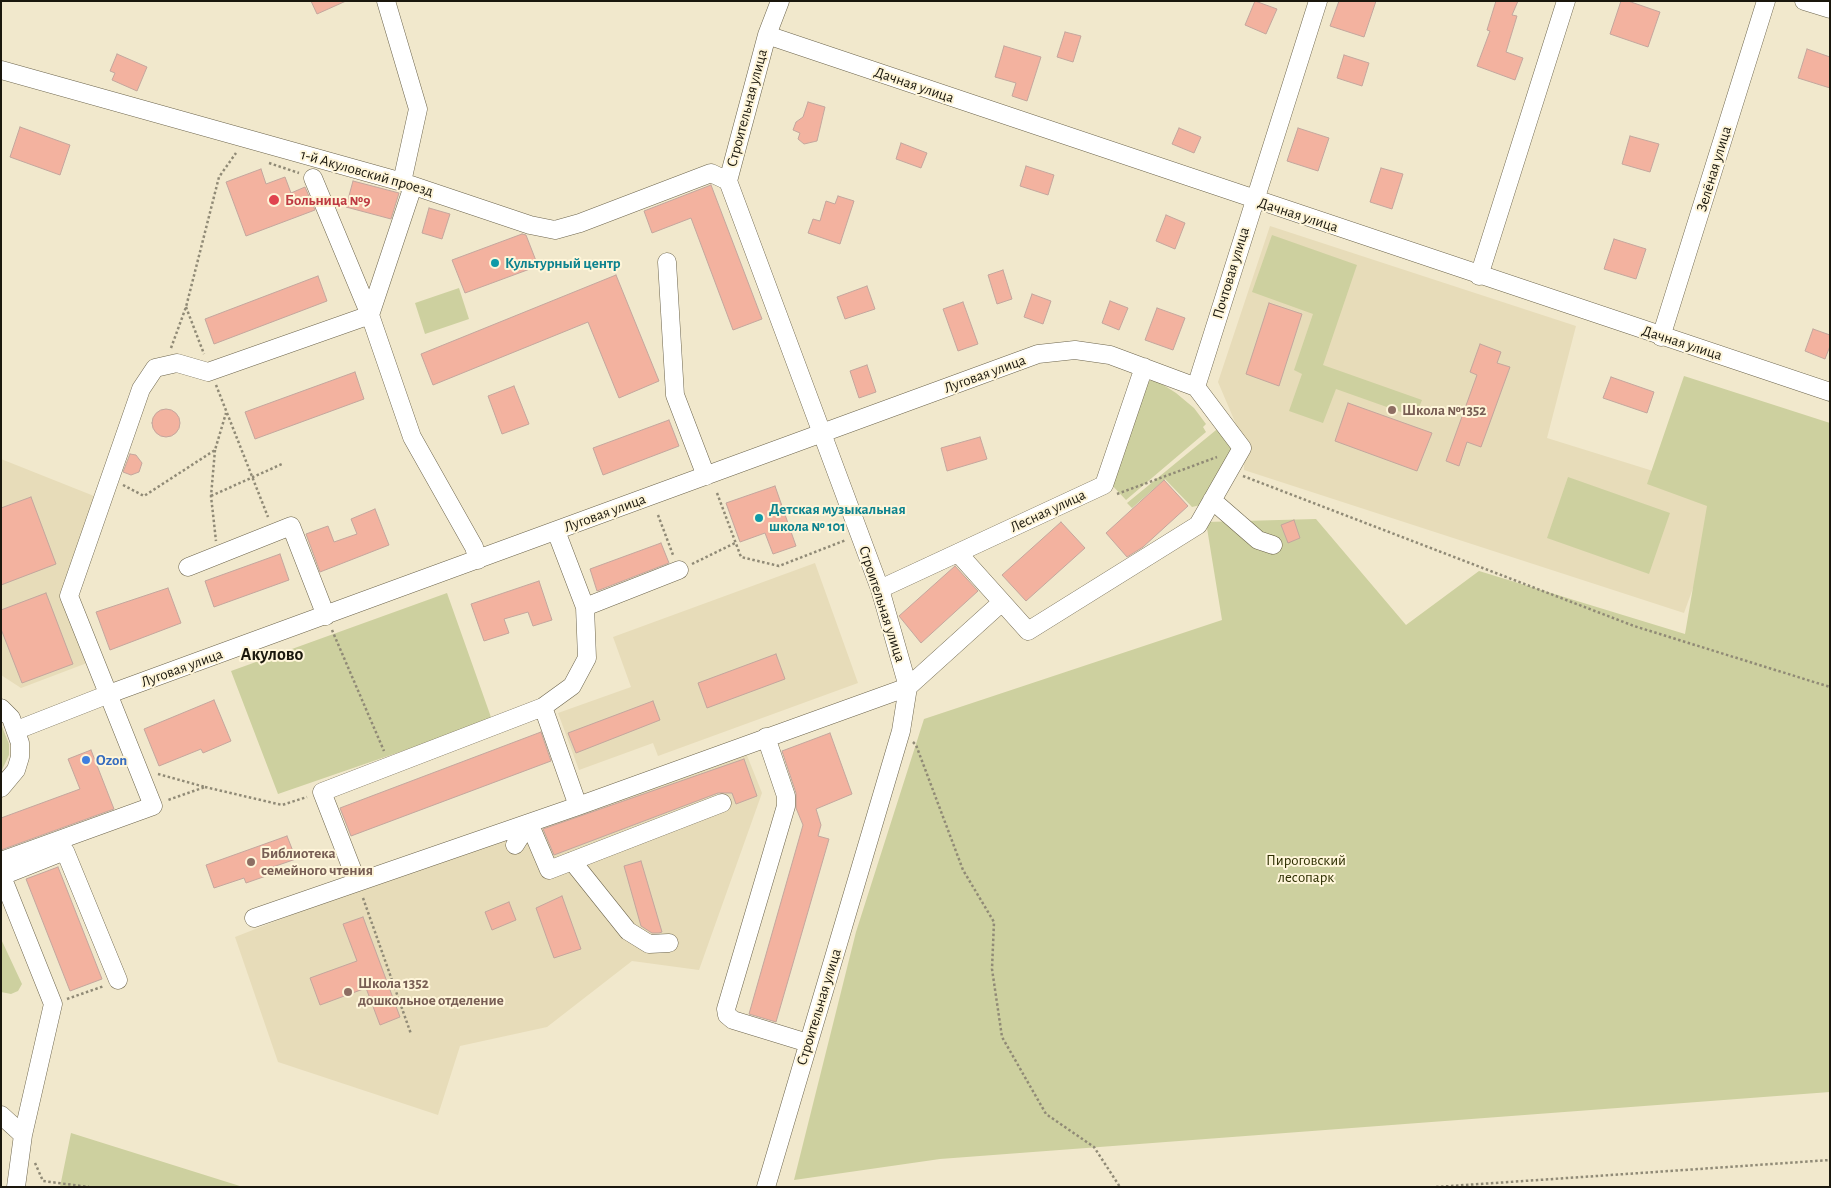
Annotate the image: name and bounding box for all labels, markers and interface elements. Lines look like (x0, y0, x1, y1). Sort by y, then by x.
street label: Строительная улица (723, 47, 771, 169)
street label: Дачная улица (872, 63, 956, 107)
street label: Зелёная улица (1692, 124, 1736, 214)
street label: 1-й Акуловский проезд (299, 145, 435, 201)
place label: Больница №9 (285, 191, 370, 209)
marker: Больница №9 (267, 193, 281, 207)
street label: Дачная улица (1256, 194, 1340, 236)
street label: Почтовая улица (1209, 225, 1253, 321)
place label: Культурный центр (505, 254, 621, 272)
marker: Культурный центр (489, 257, 501, 269)
street label: Дачная улица (1640, 322, 1724, 364)
street label: Луговая улица (942, 351, 1028, 397)
place label: Школа №1352 (1402, 401, 1486, 419)
marker: Школа №1352 (1386, 404, 1398, 416)
street label: Лесная улица (1007, 486, 1089, 536)
street label: Луговая улица (562, 490, 648, 536)
place label: Детская музыкальная школа № 101 (769, 500, 906, 535)
marker: Детская музыкальная школа № 101 (753, 512, 765, 524)
street label: Строительная улица (855, 544, 909, 664)
district label: Акулово (241, 644, 303, 666)
street label: Луговая улица (139, 645, 225, 691)
place label: Ozon (96, 751, 127, 769)
marker: Ozon (80, 754, 92, 766)
place label: Библиотека семейного чтения (261, 844, 373, 879)
park label: Пироговский лесопарк (1266, 851, 1346, 886)
marker: Библиотека семейного чтения (245, 856, 257, 868)
street label: Строительная улица (793, 946, 845, 1068)
place label: Школа 1352 дошкольное отделение (358, 974, 504, 1009)
marker: Школа 1352 дошкольное отделение (342, 986, 354, 998)

